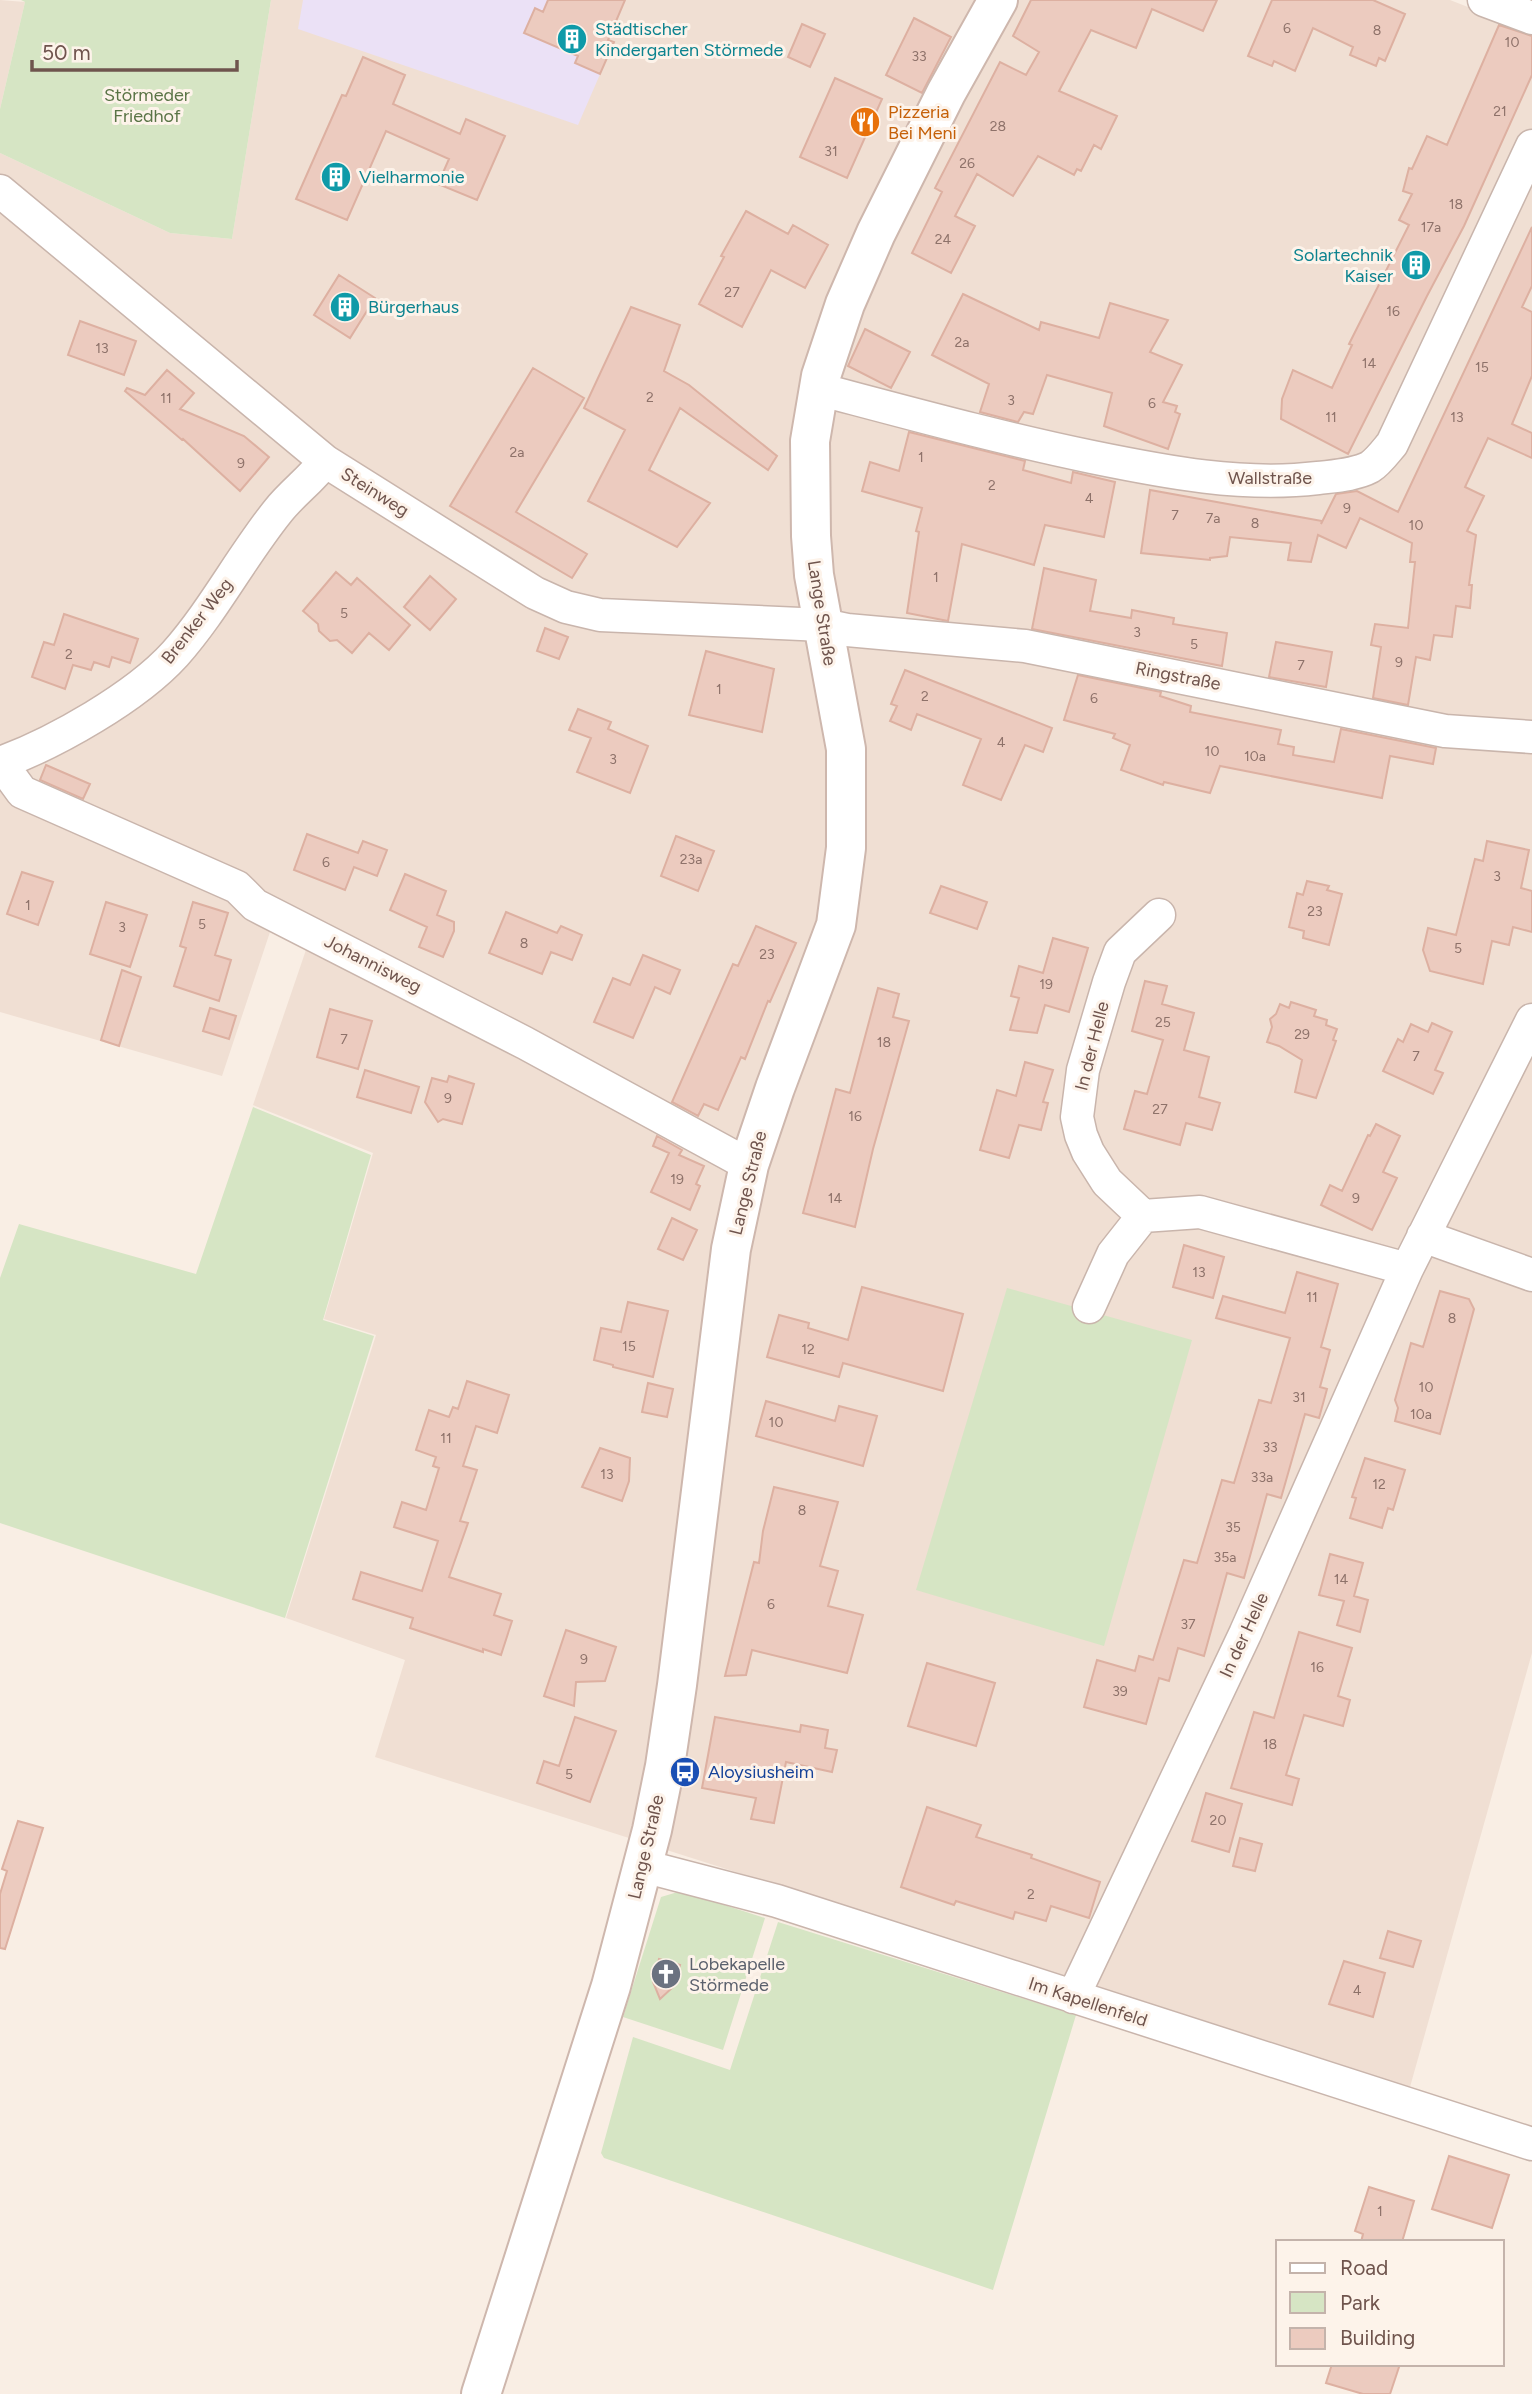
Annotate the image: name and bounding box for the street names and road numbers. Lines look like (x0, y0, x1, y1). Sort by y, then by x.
street label: Steinweg (337, 463, 413, 521)
street label: Wallstraße (1228, 467, 1312, 489)
street label: Lange Straße (803, 559, 841, 667)
street label: Brenker Weg (157, 574, 237, 668)
street label: Ringstraße (1133, 657, 1223, 695)
street label: Johannisweg (321, 930, 425, 998)
street label: In der Helle (1070, 999, 1114, 1093)
street label: Lange Straße (724, 1128, 772, 1237)
street label: In der Helle (1215, 1589, 1273, 1681)
street label: Lange Straße (623, 1792, 669, 1901)
street label: Im Kapellenfeld (1026, 1972, 1150, 2032)

